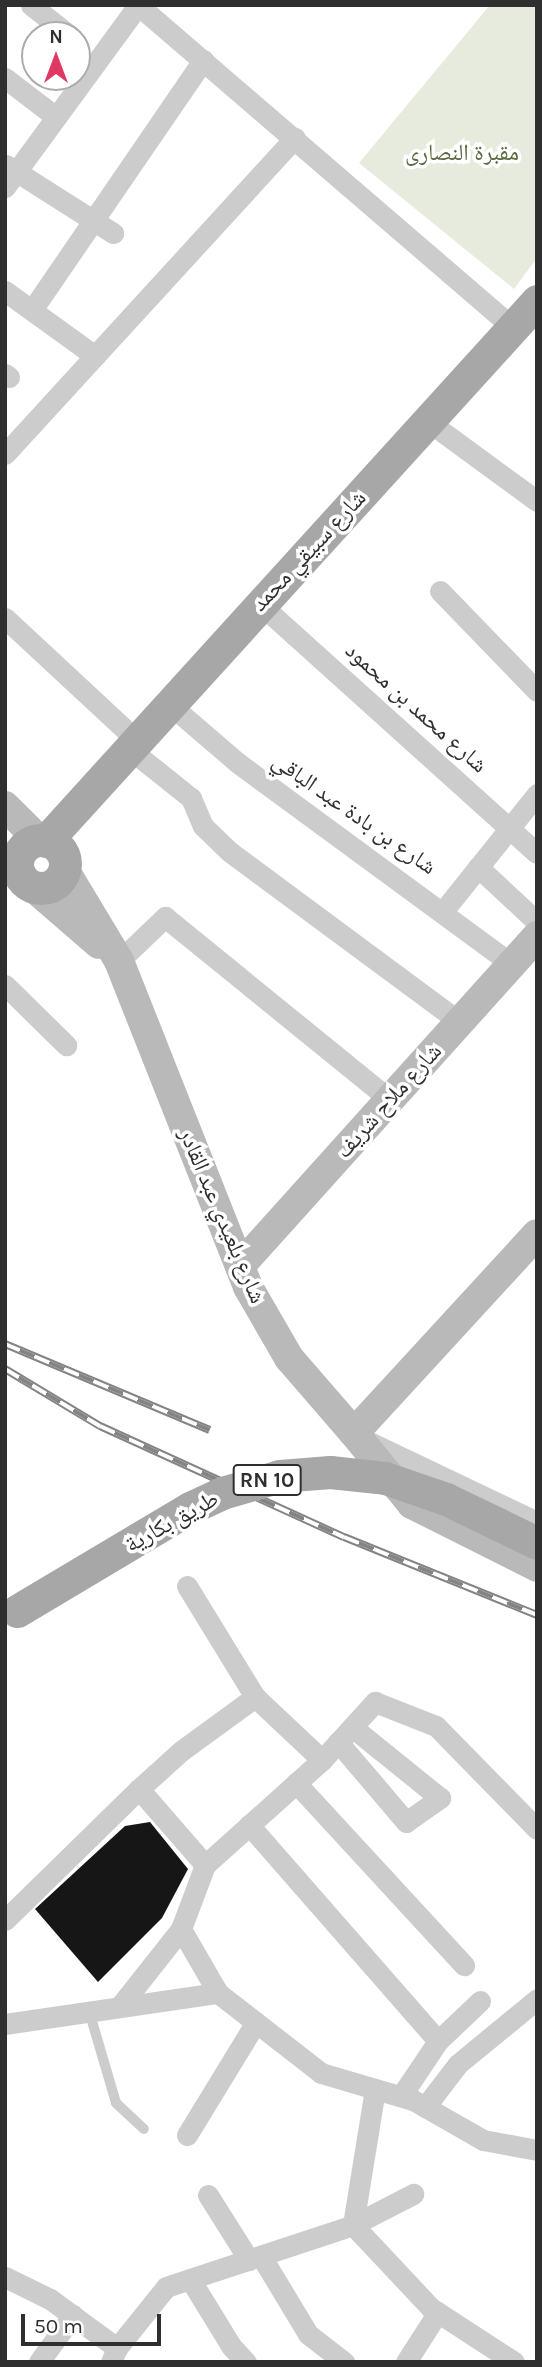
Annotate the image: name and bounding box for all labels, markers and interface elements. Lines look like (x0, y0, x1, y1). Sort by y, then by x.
north arrow (21, 21, 91, 91)
text: N (49, 26, 63, 48)
park label: مقبرة النصارى (405, 139, 519, 167)
street label: شارع سبيقي محمد (246, 485, 372, 617)
street label: شارع محمد بن محمود (339, 637, 493, 779)
street label: شارع بن بادة عبد الباقي (267, 747, 441, 881)
street label: شارع ملاح شريف (330, 1038, 448, 1164)
street label: شارع بلعيدي عبد القادر (173, 1124, 271, 1308)
road number: RN 10 (232, 1462, 302, 1498)
street label: طريق بكارية (121, 1485, 223, 1559)
scale bar (24, 2300, 164, 2344)
text: 50 m (34, 2314, 83, 2338)

